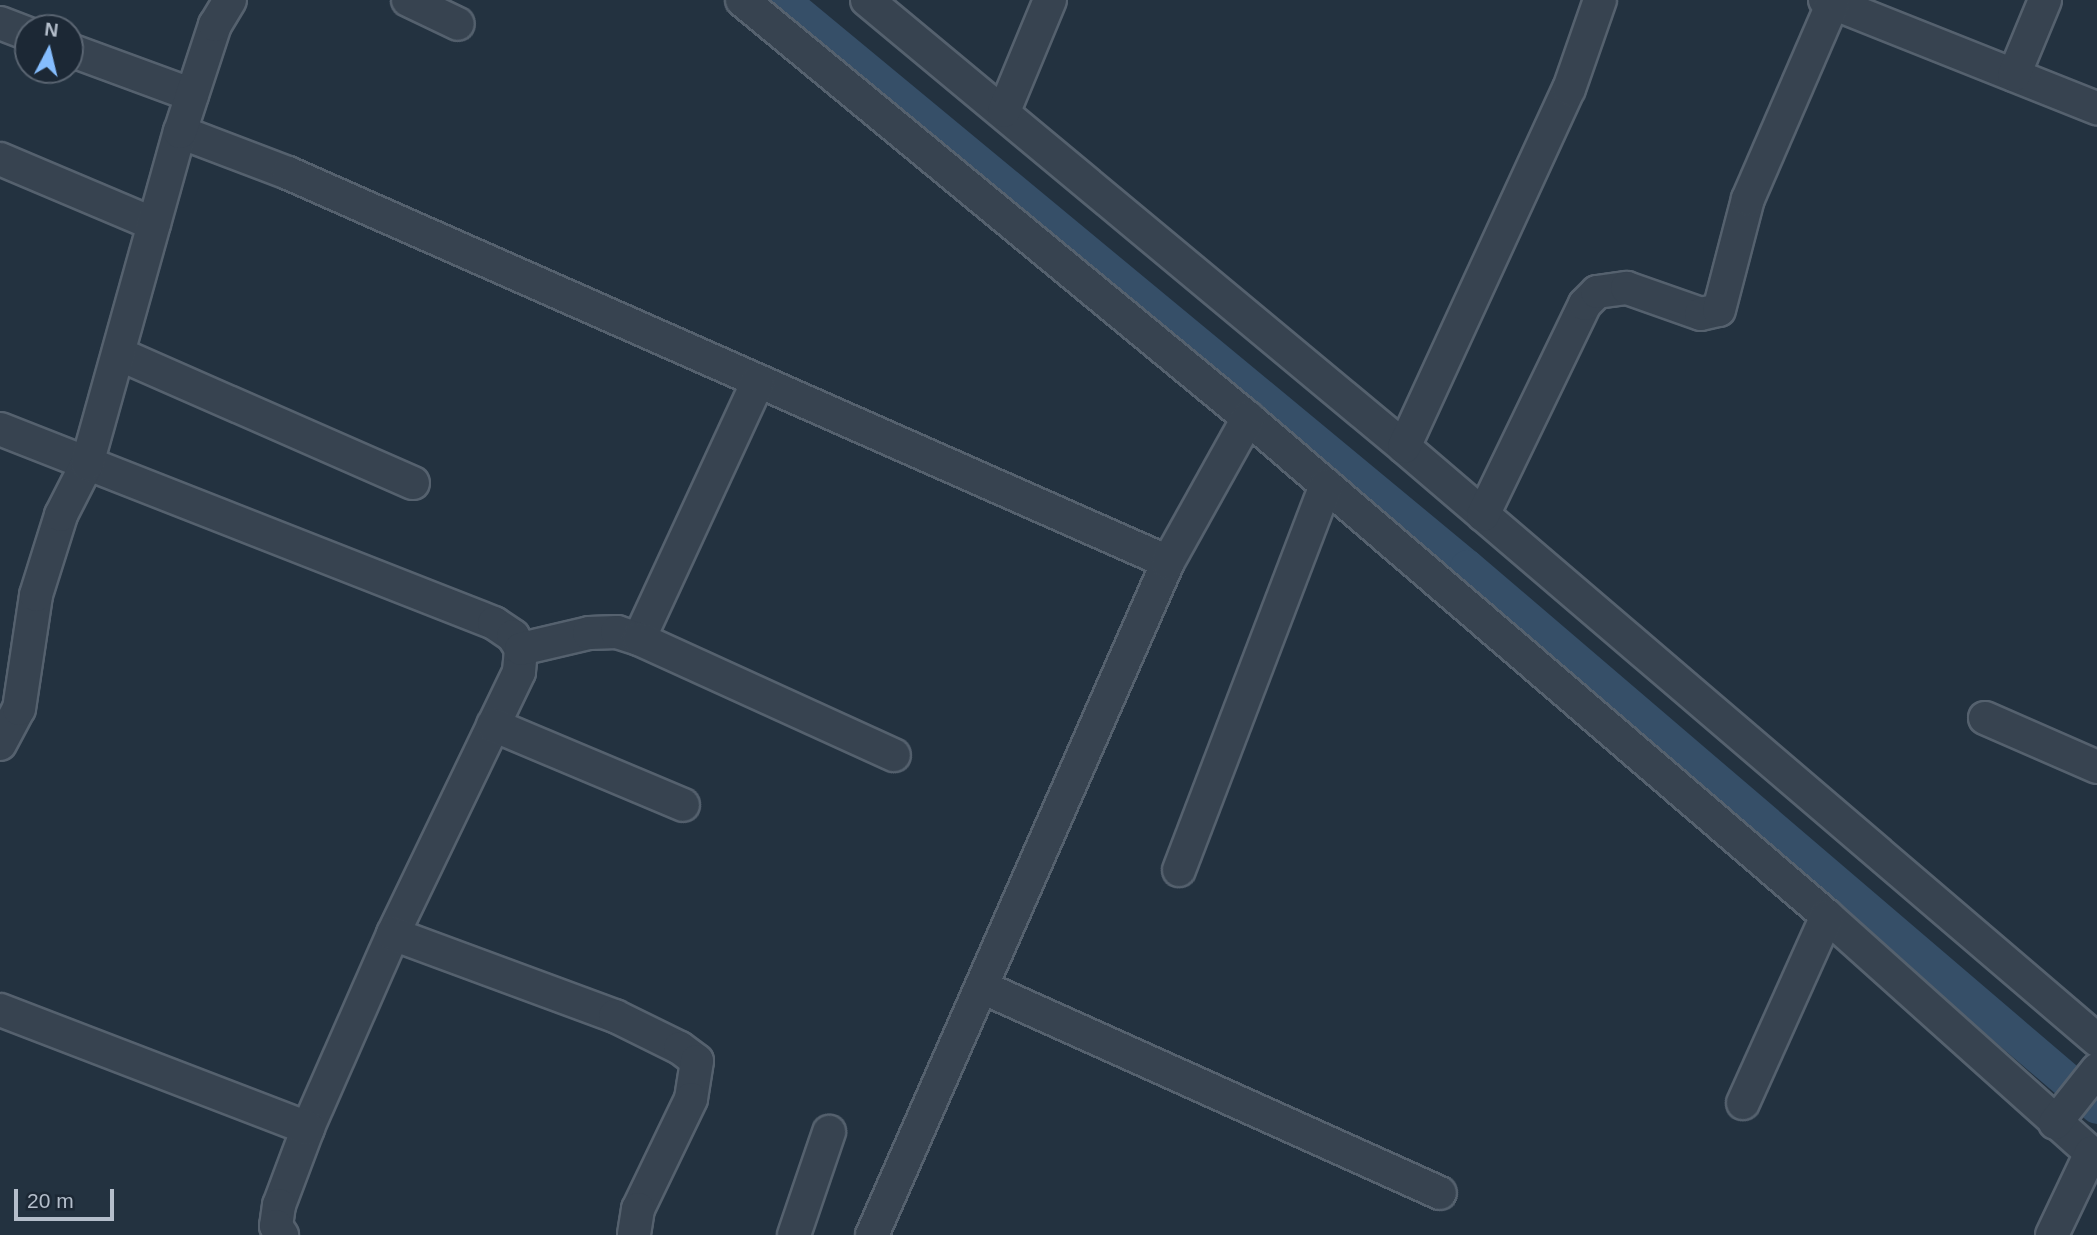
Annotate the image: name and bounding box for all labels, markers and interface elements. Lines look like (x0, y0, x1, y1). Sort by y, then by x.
north arrow (14, 14, 84, 84)
text: N (43, 18, 59, 41)
scale bar (18, 1176, 117, 1220)
text: 20 m (27, 1189, 74, 1212)

